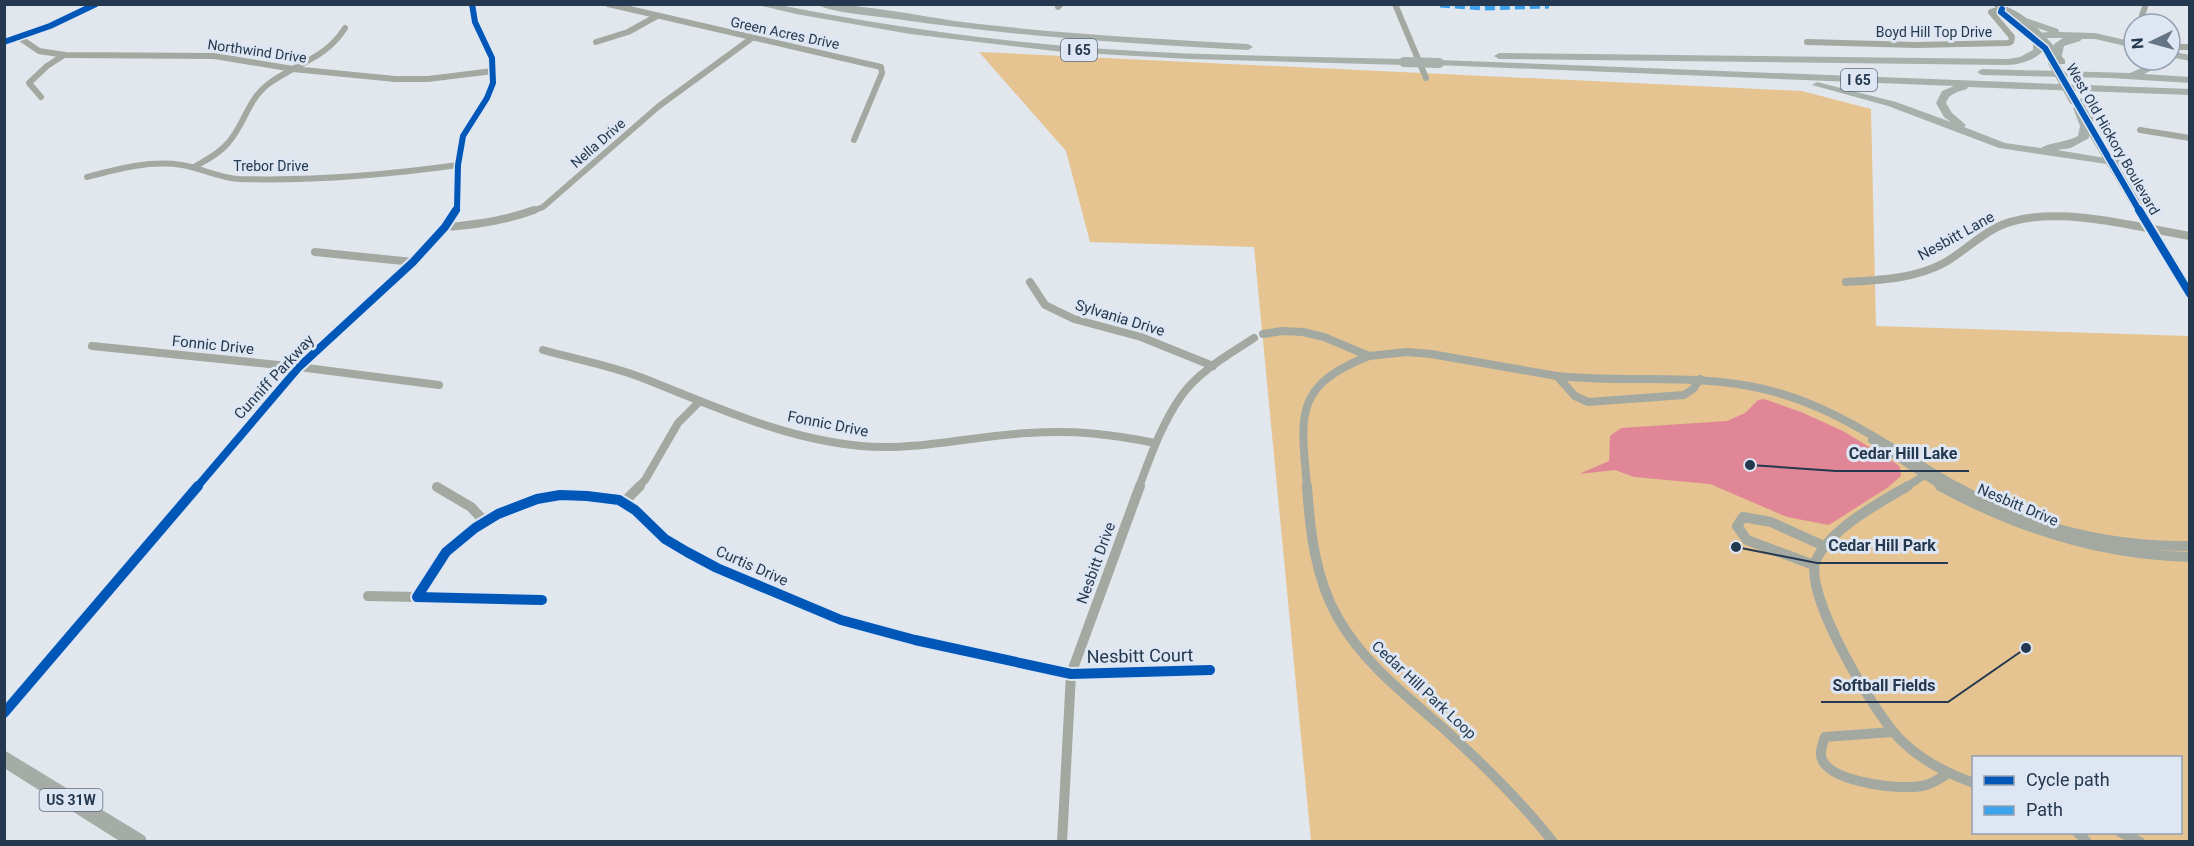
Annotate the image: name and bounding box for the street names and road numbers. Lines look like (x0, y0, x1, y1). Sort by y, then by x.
street label: Green Acres Drive (729, 14, 841, 52)
street label: Boyd Hill Top Drive (1876, 24, 1992, 40)
street label: Northwind Drive (206, 36, 308, 66)
road number: I 65 (1061, 39, 1097, 61)
street label: West Old Hickory Boulevard (2063, 61, 2163, 217)
road number: I 65 (1841, 69, 1877, 91)
street label: Nella Drive (568, 115, 628, 171)
street label: Trebor Drive (233, 158, 309, 174)
street label: Nesbitt Lane (1915, 208, 1997, 264)
street label: Sylvania Drive (1073, 296, 1167, 340)
street label: Cunniff Parkway (230, 331, 318, 423)
street label: Fonnic Drive (171, 332, 255, 358)
street label: Fonnic Drive (786, 407, 870, 441)
street label: Nesbitt Drive (1975, 480, 2061, 530)
street label: Nesbitt Drive (1073, 520, 1119, 606)
street label: Curtis Drive (713, 542, 791, 590)
street label: Cedar Hill Park Loop (1368, 637, 1480, 743)
street label: Nesbitt Court (1086, 644, 1194, 667)
road number: US 31W (40, 789, 103, 811)

